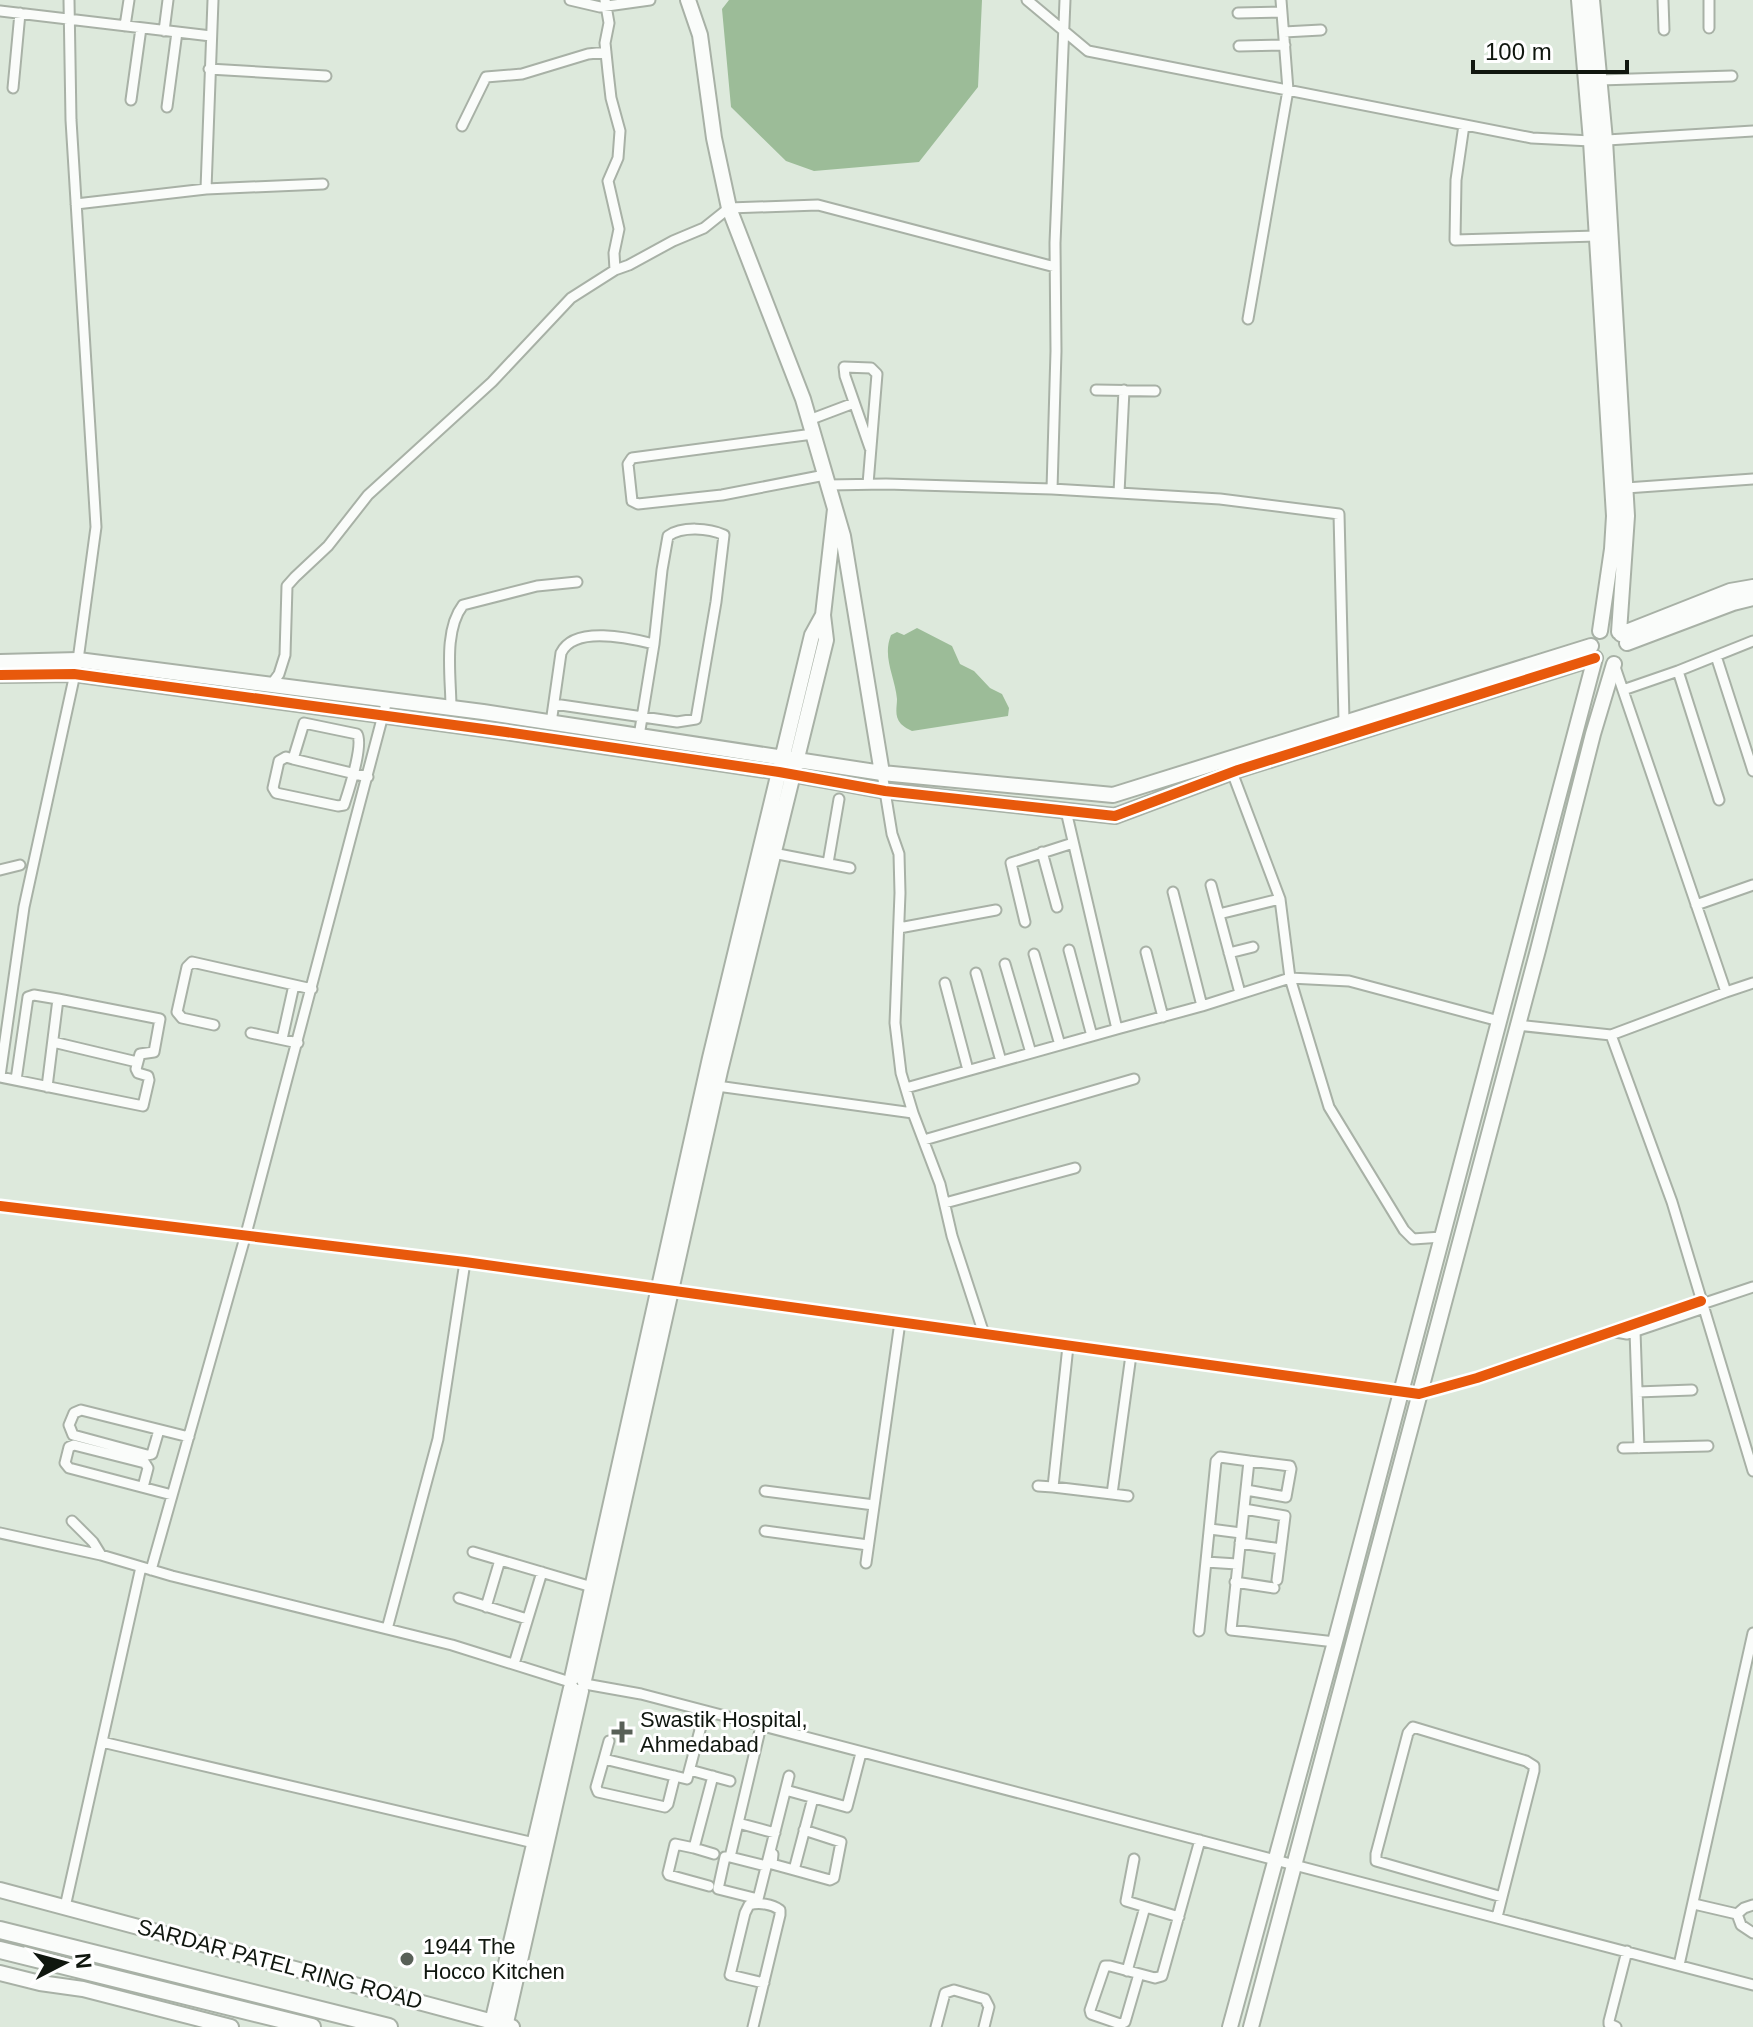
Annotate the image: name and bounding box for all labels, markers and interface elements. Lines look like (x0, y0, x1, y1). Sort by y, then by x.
scale bar (1473, 24, 1627, 74)
text: 100 m (1485, 38, 1552, 65)
place label: Swastik Hospital, Ahmedabad (640, 1707, 808, 1757)
marker: Swastik Hospital, Ahmedabad (611, 1721, 633, 1743)
street label: SARDAR PATEL RING ROAD (135, 1914, 425, 2014)
north arrow (24, 1923, 104, 2003)
place label: 1944 The Hocco Kitchen (423, 1934, 565, 1984)
marker: 1944 The Hocco Kitchen (398, 1950, 416, 1968)
text: N (70, 1952, 97, 1970)

